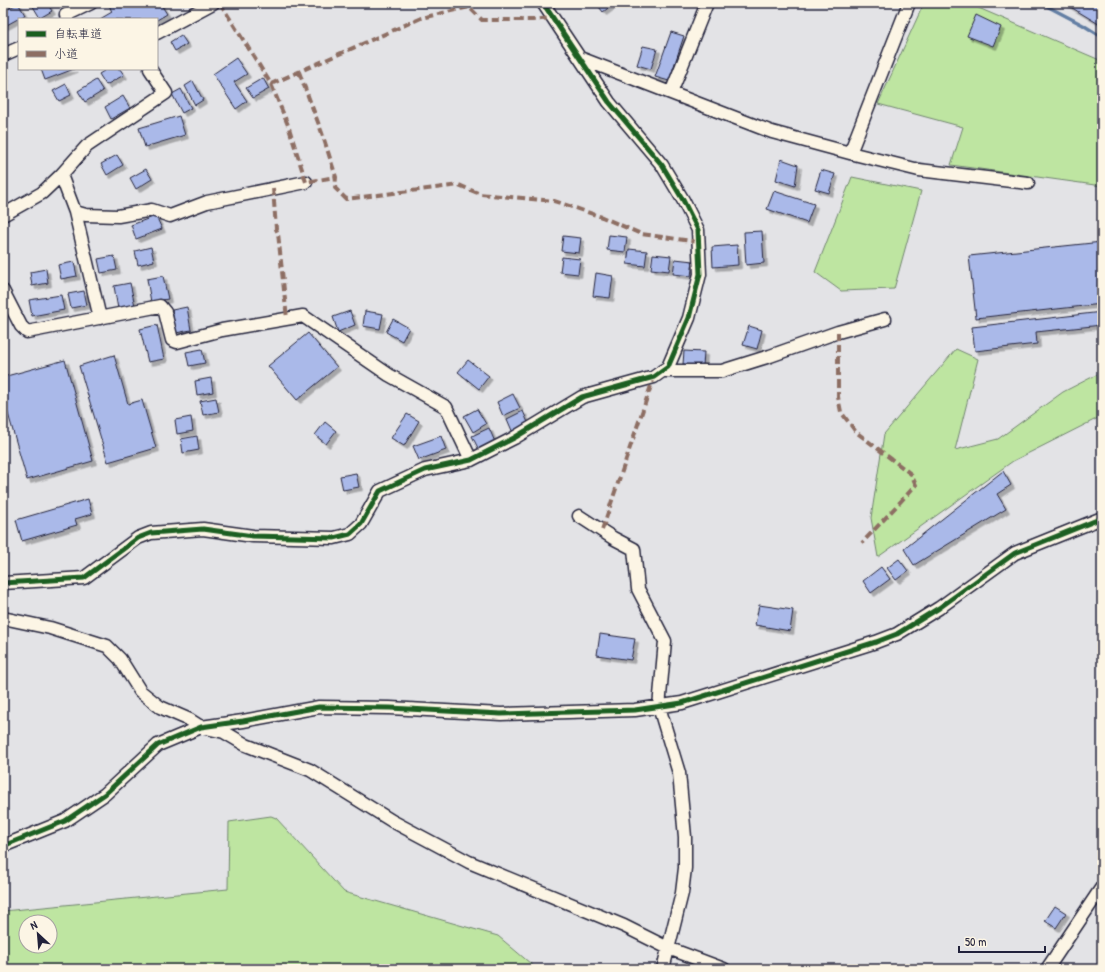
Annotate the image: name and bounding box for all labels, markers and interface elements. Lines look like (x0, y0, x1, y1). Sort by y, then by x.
legend (18, 18, 158, 70)
text: 自転車道 (54, 25, 102, 42)
text: 小道 (54, 45, 78, 62)
north arrow (18, 914, 58, 954)
text: N (28, 917, 39, 933)
scale bar (959, 928, 1045, 954)
text: 50 m (965, 933, 986, 950)

